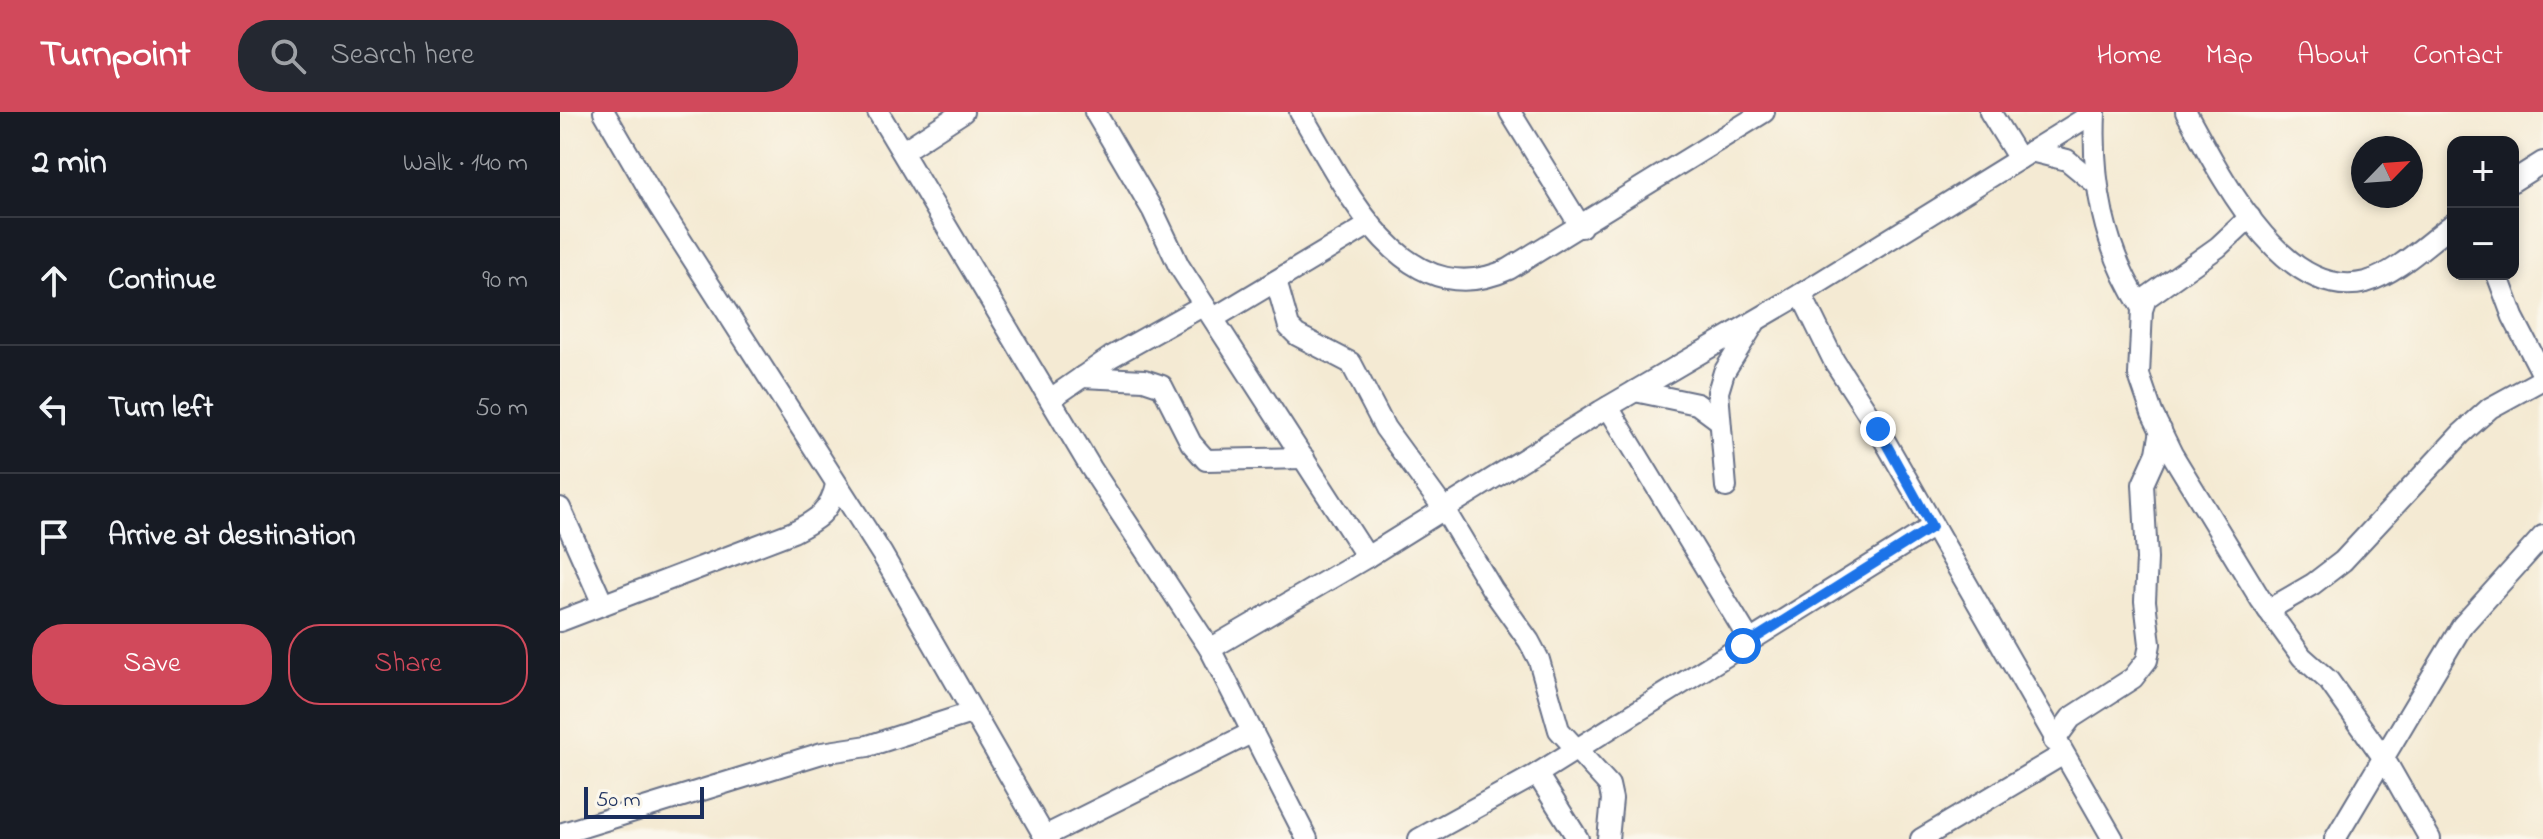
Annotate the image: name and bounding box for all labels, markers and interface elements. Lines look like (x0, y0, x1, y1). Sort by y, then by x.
search box (238, 20, 798, 92)
text: Turnpoint (40, 28, 190, 84)
icon: search (266, 34, 310, 78)
text: Search here (330, 34, 474, 78)
text: Home (2096, 36, 2162, 77)
text: Map (2206, 36, 2253, 77)
text: About (2297, 36, 2369, 77)
text: Contact (2413, 36, 2503, 77)
north arrow (2351, 136, 2423, 208)
map controls (2447, 136, 2519, 280)
button: + (2447, 136, 2519, 208)
text: 2 min (32, 139, 107, 189)
text: Walk · 140 m (403, 145, 528, 183)
button: − (2447, 208, 2519, 280)
icon: ahead (32, 259, 76, 303)
text: Continue (108, 259, 216, 303)
text: 90 m (482, 262, 528, 300)
icon: left (32, 387, 76, 431)
text: Turn left (108, 387, 213, 431)
text: 50 m (475, 390, 528, 428)
route end (1860, 411, 1896, 447)
icon: arrive (32, 515, 76, 559)
text: Arrive at destination (108, 515, 356, 559)
button: Save (32, 624, 272, 705)
button: Share (288, 624, 528, 705)
route start (1725, 628, 1761, 664)
scale bar (584, 783, 704, 819)
text: 50 m (596, 785, 641, 817)

